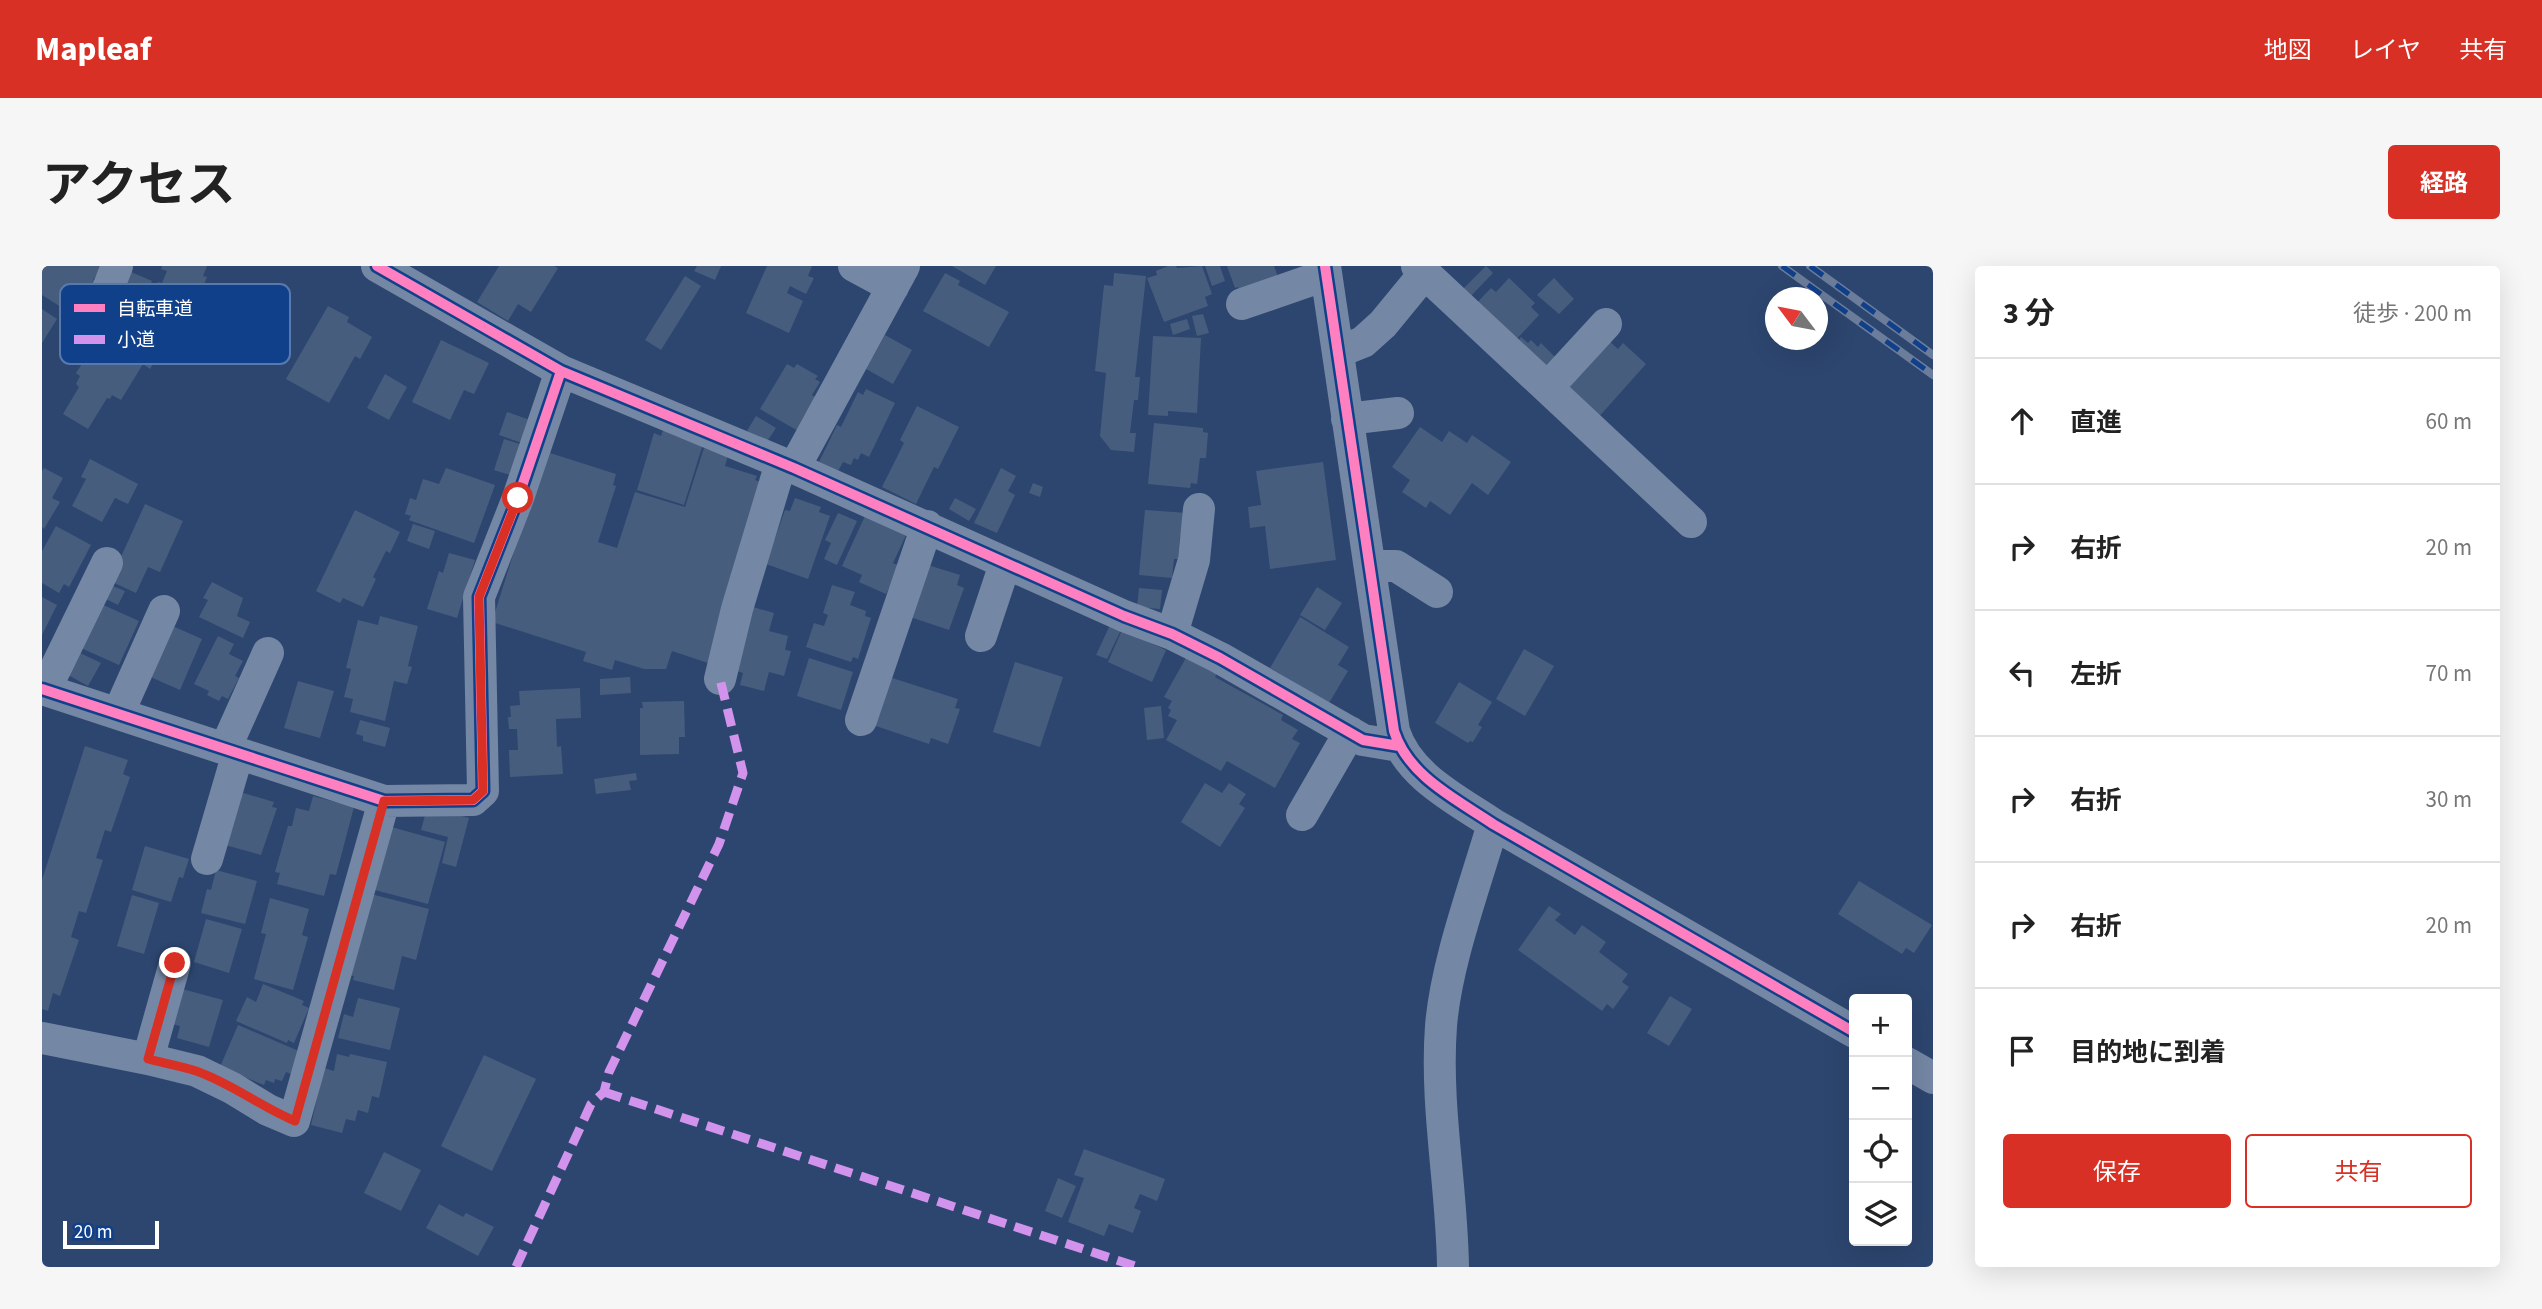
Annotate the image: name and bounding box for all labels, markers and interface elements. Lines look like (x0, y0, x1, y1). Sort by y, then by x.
text: Mapleaf (35, 26, 151, 73)
text: 地図 (2264, 33, 2312, 68)
text: レイヤ (2350, 33, 2421, 68)
text: 共有 (2459, 33, 2507, 68)
button: 経路 (2388, 145, 2500, 219)
text: アクセス (42, 151, 236, 221)
legend (60, 284, 290, 364)
north arrow (1765, 287, 1828, 350)
text: 3 分 (2003, 292, 2055, 335)
text: 自転車道 (117, 296, 193, 323)
text: 徒歩 · 200 m (2353, 297, 2472, 330)
text: 小道 (117, 327, 155, 354)
icon: ahead (2003, 402, 2041, 440)
text: 直進 (2070, 404, 2122, 441)
text: 60 m (2425, 405, 2472, 438)
route start (502, 482, 533, 513)
icon: right (2003, 528, 2041, 566)
text: 右折 (2070, 530, 2122, 567)
text: 20 m (2425, 531, 2472, 564)
icon: left (2003, 654, 2041, 692)
text: 左折 (2070, 656, 2122, 693)
text: 70 m (2425, 657, 2472, 690)
icon: right (2003, 780, 2041, 818)
text: 右折 (2070, 782, 2122, 819)
text: 30 m (2425, 783, 2472, 816)
icon: right (2003, 906, 2041, 944)
text: 右折 (2070, 908, 2122, 945)
text: 20 m (2425, 909, 2472, 942)
route end (159, 947, 190, 978)
map controls (1849, 994, 1912, 1246)
button: + (1849, 994, 1912, 1057)
icon: arrive (2003, 1032, 2041, 1070)
text: 目的地に到着 (2070, 1034, 2226, 1071)
button: − (1849, 1057, 1912, 1120)
button: locate (1849, 1120, 1912, 1183)
button: 保存 (2003, 1134, 2231, 1208)
button: 共有 (2245, 1134, 2472, 1208)
button: layers (1849, 1183, 1912, 1246)
scale bar (63, 1218, 159, 1250)
text: 20 m (74, 1219, 112, 1246)

